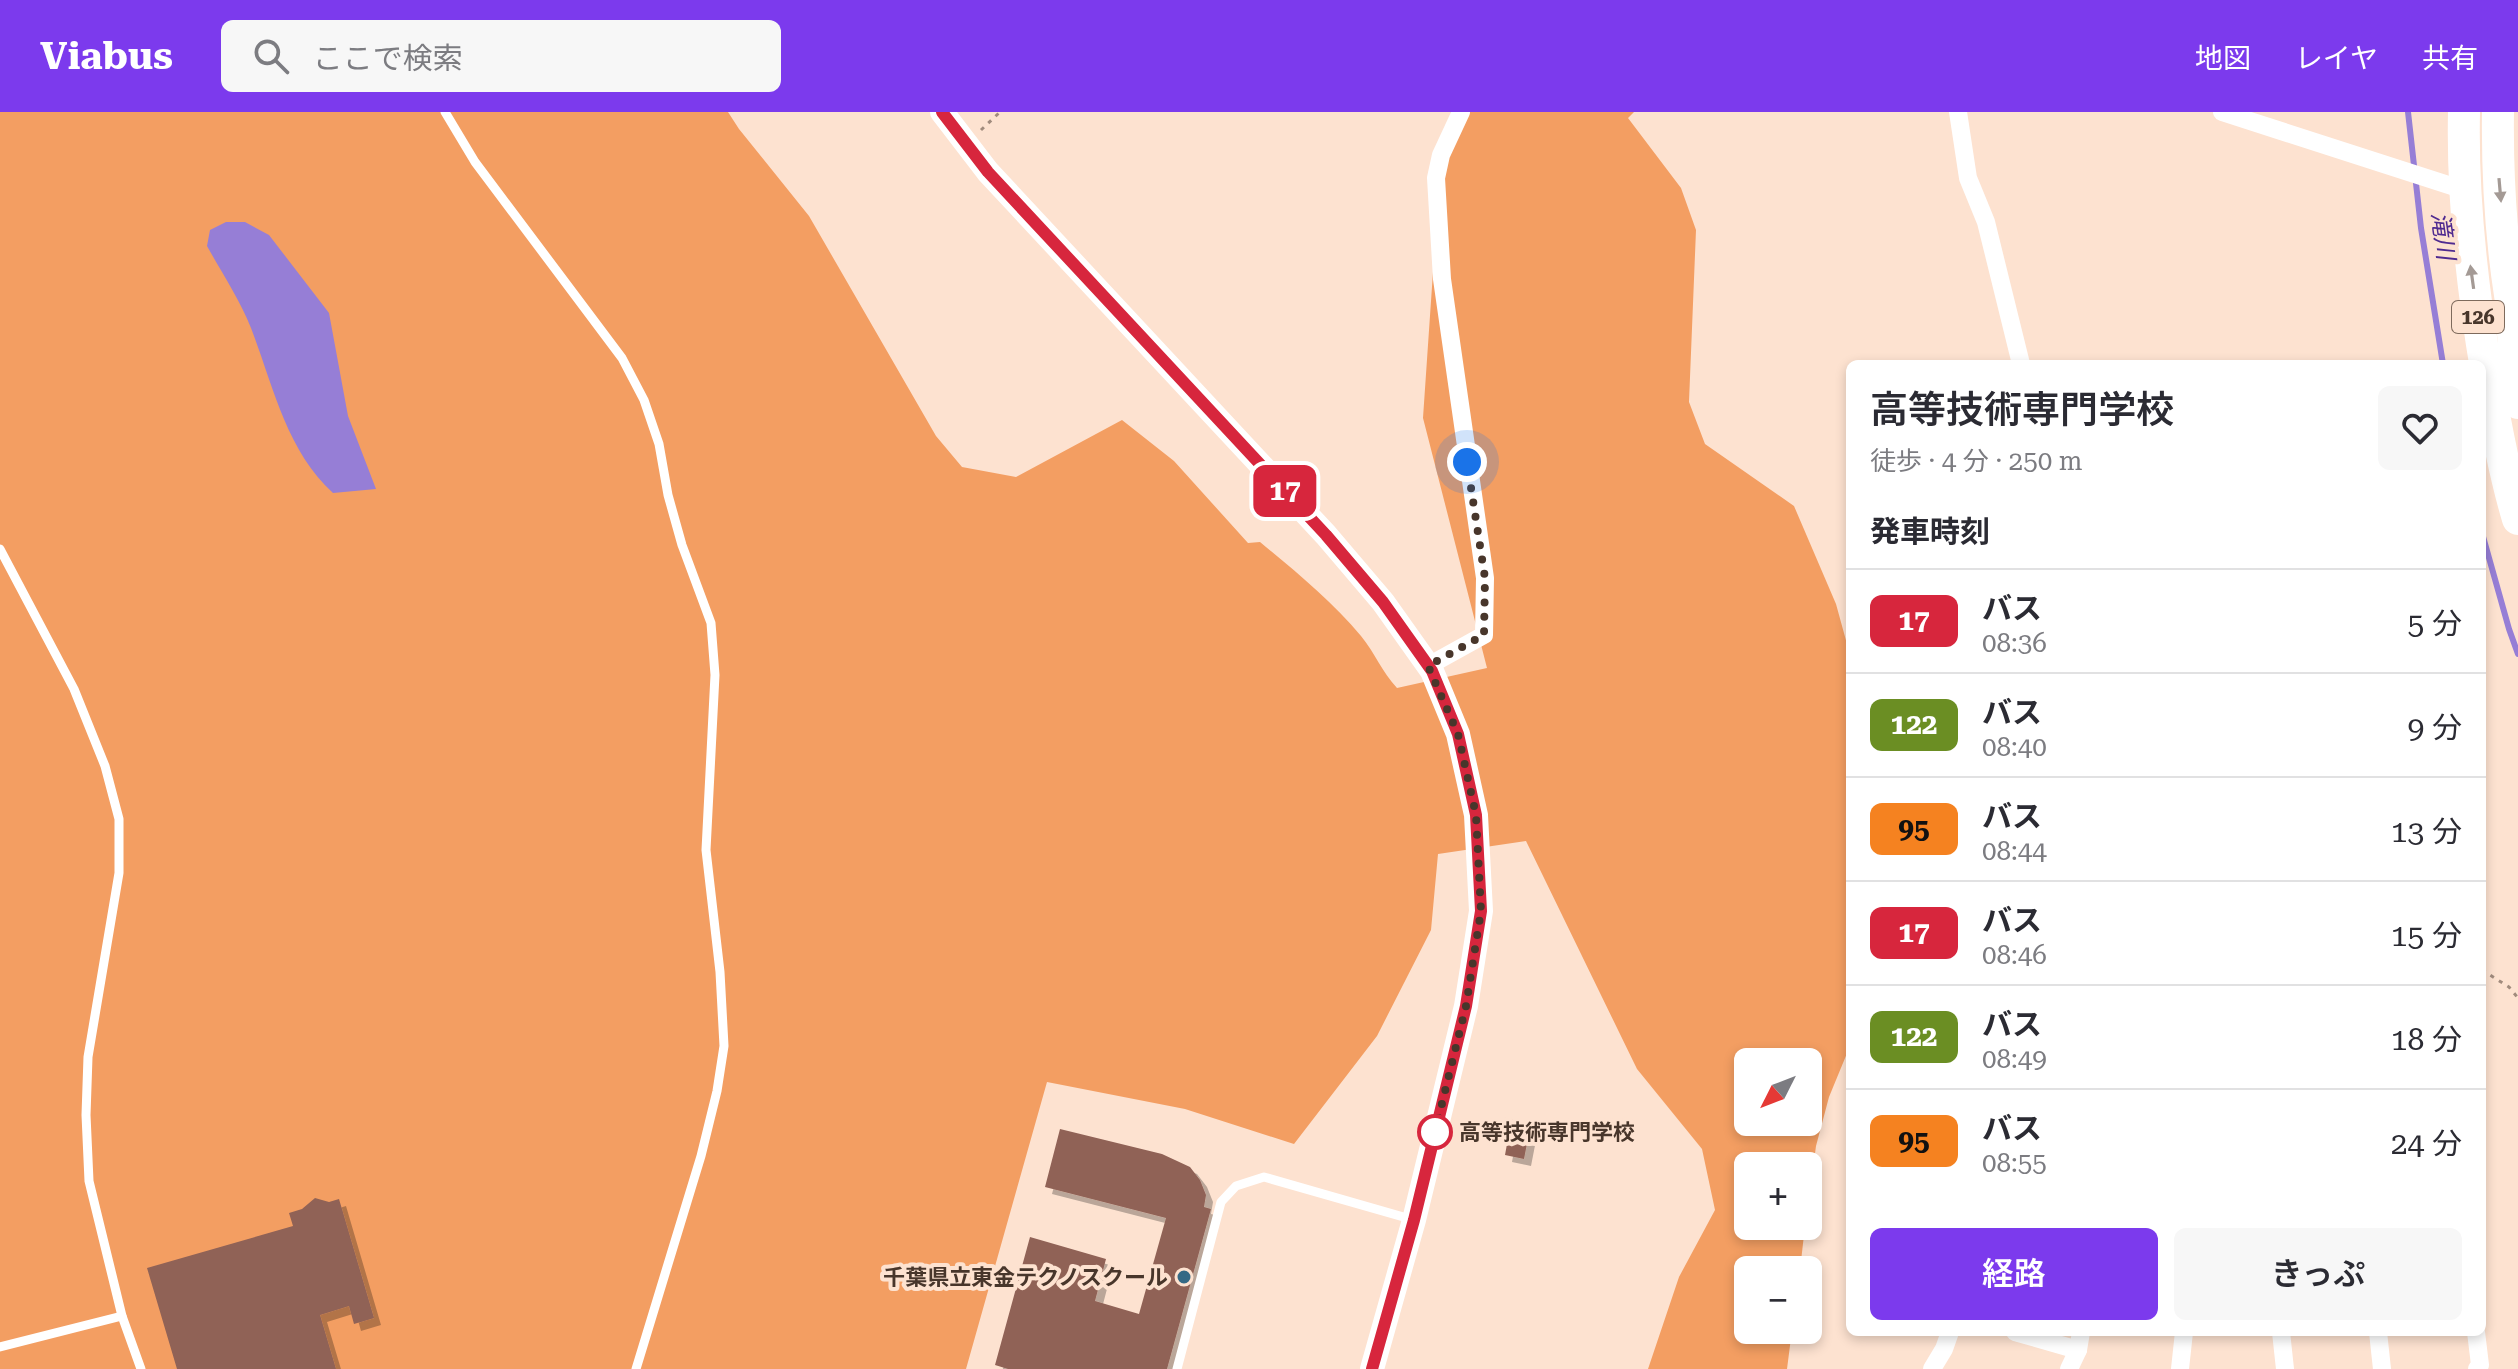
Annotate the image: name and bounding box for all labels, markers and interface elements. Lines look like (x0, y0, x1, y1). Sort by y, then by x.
search box (221, 20, 781, 92)
text: Viabus (40, 34, 173, 78)
icon: search (249, 34, 293, 78)
text: ここで検索 (313, 41, 463, 76)
text: 地図 (2195, 42, 2251, 75)
text: レイヤ (2295, 42, 2378, 75)
text: 共有 (2422, 42, 2478, 75)
one-way arrow (2494, 178, 2507, 203)
water label: 滝川 (2426, 210, 2461, 265)
one-way arrow (2465, 265, 2478, 290)
road number: 126 (2452, 301, 2504, 333)
button: heart (2378, 386, 2462, 470)
text: 高等技術専門学校 (1870, 388, 2174, 432)
your location (1447, 442, 1487, 482)
text: 徒歩 · 4 分 · 250 m (1870, 446, 2083, 476)
line badge: 17 (1249, 465, 1321, 517)
text: 17 (1269, 474, 1301, 507)
text: 発車時刻 (1870, 514, 1990, 549)
text: バス (1982, 591, 2042, 626)
text: 17 (1898, 604, 1930, 637)
text: 5 分 (2408, 606, 2462, 641)
text: 08:36 (1982, 628, 2047, 658)
text: バス (1982, 695, 2042, 730)
text: 122 (1890, 708, 1938, 741)
text: 9 分 (2408, 710, 2462, 745)
text: 08:40 (1982, 732, 2047, 762)
text: バス (1982, 799, 2042, 834)
text: 95 (1898, 812, 1930, 845)
text: 13 分 (2391, 814, 2462, 849)
text: 08:44 (1982, 836, 2047, 866)
text: バス (1982, 903, 2042, 938)
text: 17 (1898, 916, 1930, 949)
text: 15 分 (2391, 918, 2462, 953)
text: 08:46 (1982, 940, 2047, 970)
text: バス (1982, 1007, 2042, 1042)
text: 122 (1890, 1020, 1938, 1053)
text: 18 分 (2391, 1022, 2462, 1057)
text: 08:49 (1982, 1044, 2047, 1074)
north arrow (1734, 1048, 1822, 1136)
map controls (1734, 1048, 1822, 1344)
text: バス (1982, 1111, 2042, 1146)
marker: 高等技術専門学校 (1418, 1115, 1452, 1149)
place label: 高等技術専門学校 (1459, 1120, 1635, 1145)
text: 95 (1898, 1124, 1930, 1157)
text: 24 分 (2391, 1126, 2462, 1161)
text: 08:55 (1982, 1148, 2047, 1178)
button: + (1734, 1152, 1822, 1240)
button: 経路 (1870, 1228, 2158, 1320)
button: きっぷ (2174, 1228, 2462, 1320)
button: − (1734, 1256, 1822, 1344)
place label: 千葉県立東金テクノスクール (883, 1265, 1168, 1290)
marker: 千葉県立東金テクノスクール (1175, 1268, 1193, 1286)

